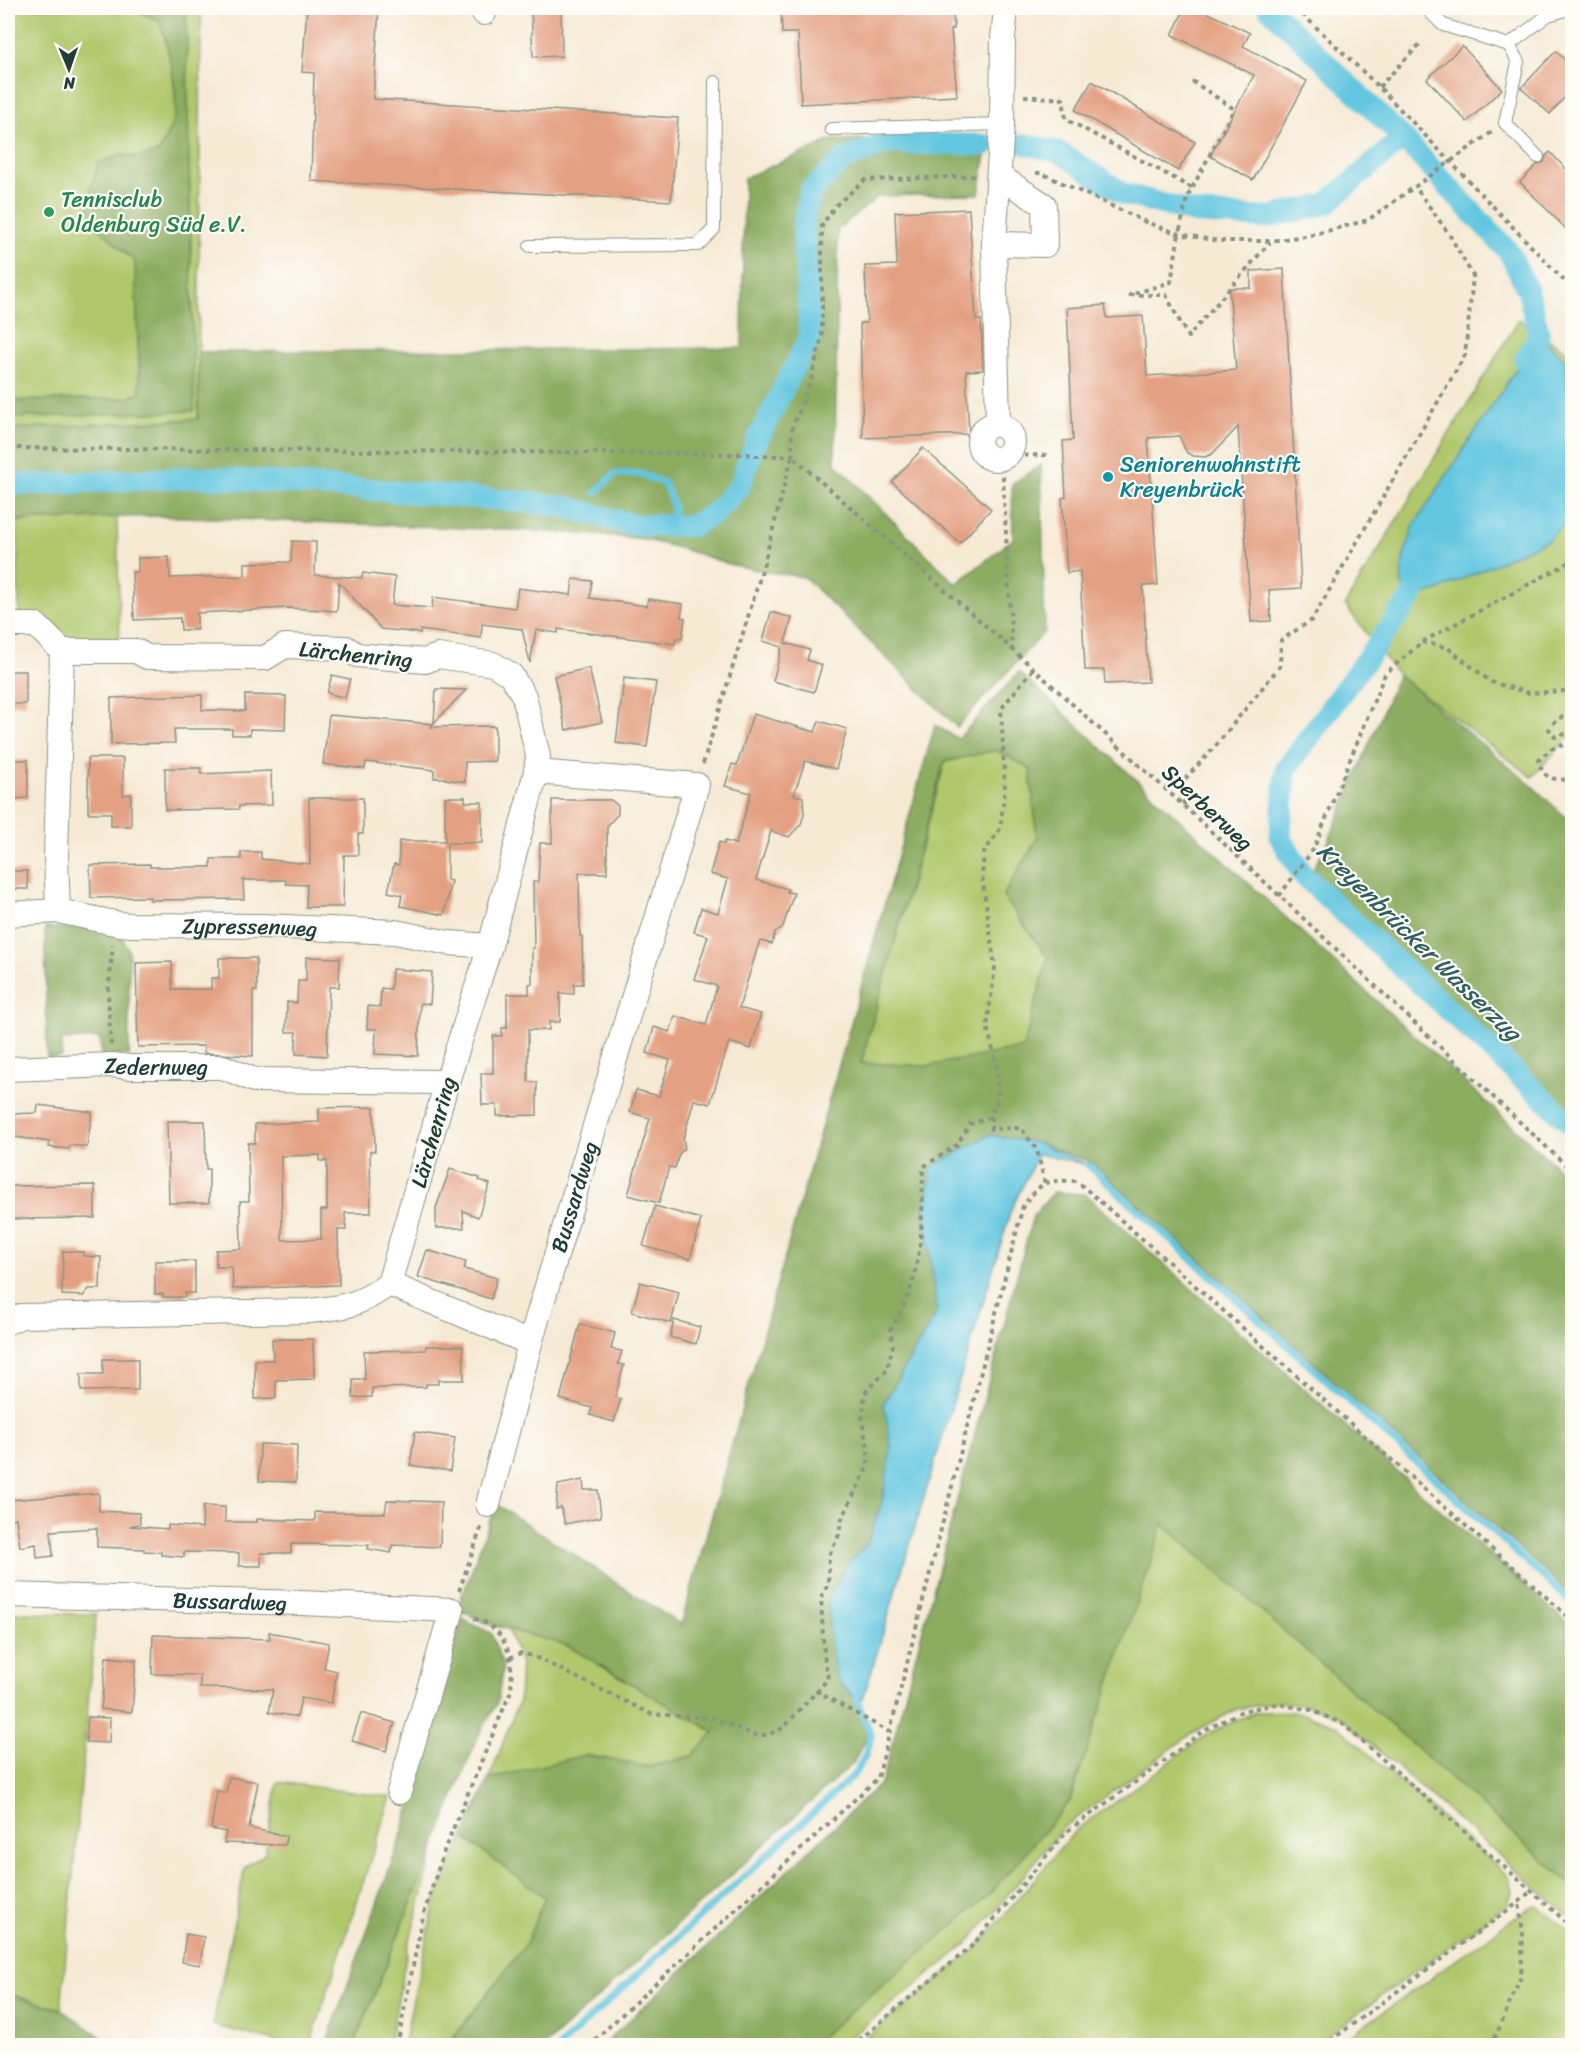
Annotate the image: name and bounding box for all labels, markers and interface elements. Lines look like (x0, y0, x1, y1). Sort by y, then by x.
north arrow (39, 39, 99, 99)
text: N (63, 69, 77, 98)
place label: Tennisclub Oldenburg Süd e.V. (61, 180, 247, 244)
marker: Tennisclub Oldenburg Süd e.V. (42, 205, 56, 219)
place label: Seniorenwohnstift Kreyenbrück (1120, 445, 1301, 509)
marker: Seniorenwohnstift Kreyenbrück (1101, 470, 1115, 484)
street label: Lärchenring (297, 629, 415, 680)
street label: Sperberweg (1152, 754, 1263, 861)
water label: Kreyenbrücker Wasserzug (1306, 832, 1533, 1053)
street label: Zypressenweg (181, 906, 318, 948)
street label: Zedernweg (103, 1046, 208, 1087)
street label: Lärchenring (399, 1072, 468, 1192)
street label: Bussardweg (539, 1136, 609, 1257)
street label: Bussardweg (172, 1581, 288, 1623)

